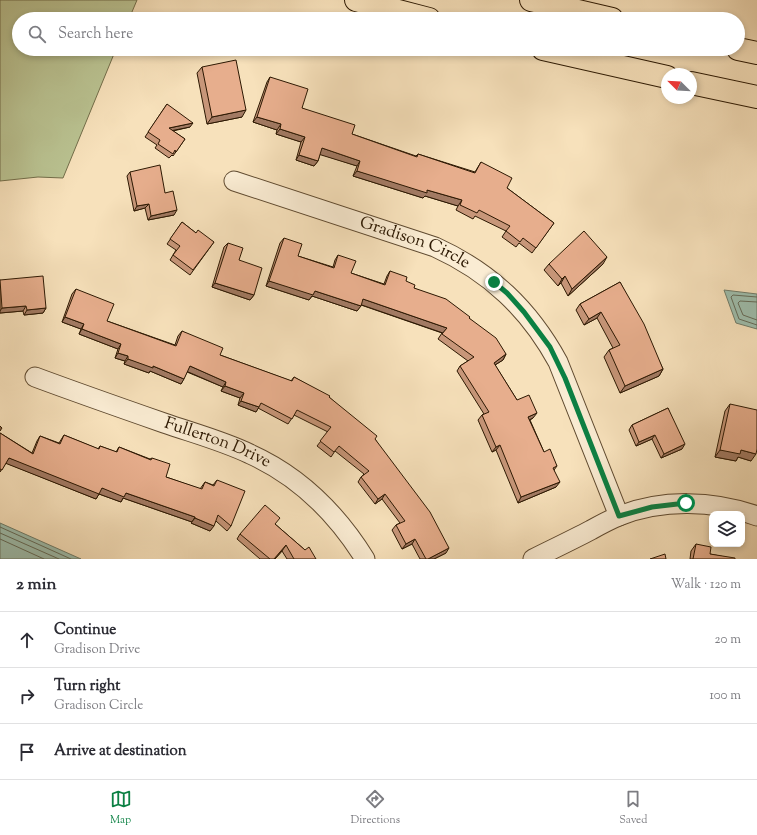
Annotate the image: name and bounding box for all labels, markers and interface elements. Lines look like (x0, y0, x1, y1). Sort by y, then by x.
search box (12, 12, 745, 56)
icon: search (26, 23, 48, 45)
text: Search here (58, 24, 133, 45)
north arrow (661, 68, 697, 104)
street label: Gradison Circle (356, 211, 475, 275)
route end (485, 273, 503, 291)
street label: Fullerton Drive (161, 412, 275, 474)
route start (677, 494, 695, 512)
map controls (709, 511, 745, 547)
button: layers (709, 511, 745, 547)
text: 2 min (16, 573, 57, 597)
text: Walk · 120 m (671, 576, 741, 594)
text: Continue (54, 620, 116, 641)
icon: ahead (16, 629, 38, 651)
text: 20 m (715, 631, 741, 649)
text: Gradison Drive (54, 641, 140, 659)
text: Turn right (54, 676, 120, 697)
icon: right (16, 685, 38, 707)
text: 100 m (709, 687, 741, 705)
text: Gradison Circle (54, 697, 143, 715)
icon: arrive (16, 741, 38, 763)
text: Arrive at destination (54, 741, 187, 762)
tab: Map (110, 788, 132, 828)
tab: Directions (351, 788, 400, 828)
tab: Saved (619, 788, 647, 828)

